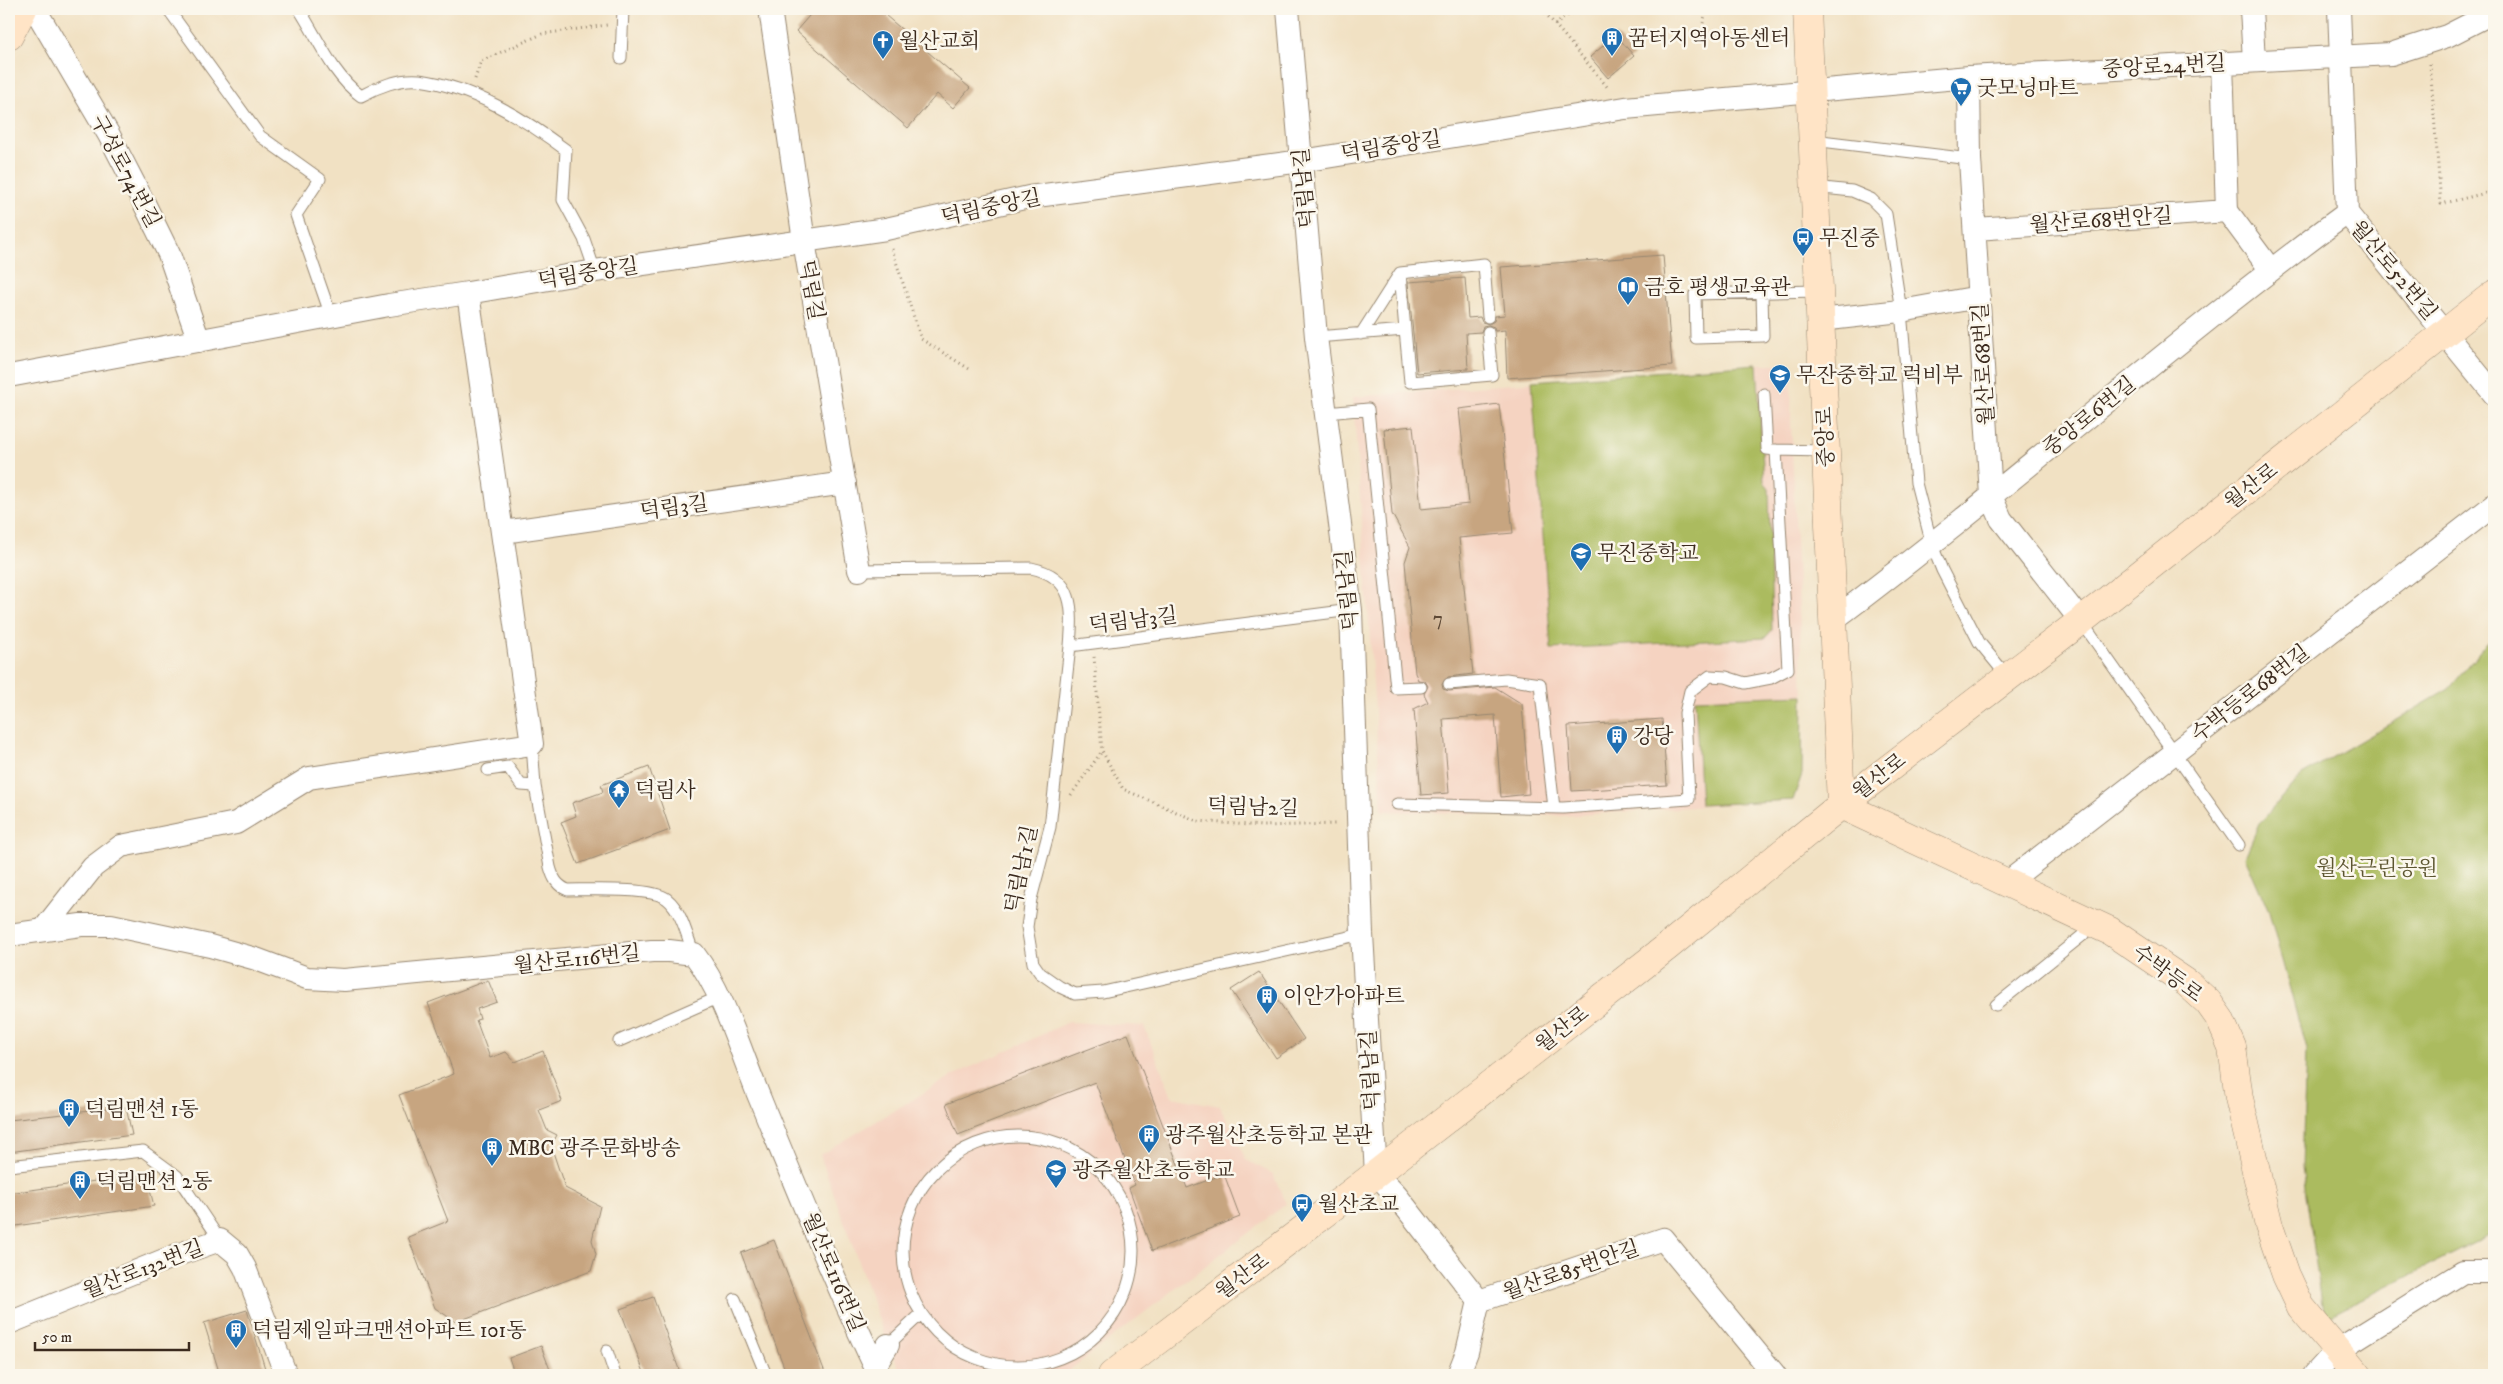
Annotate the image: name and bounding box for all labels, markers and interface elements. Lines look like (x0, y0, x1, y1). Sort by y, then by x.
building icon: 꿈터지역아동센터 (1600, 26, 1624, 57)
place label: 꿈터지역아동센터 (1628, 26, 1790, 52)
church icon: 월산교회 (871, 29, 895, 60)
place label: 월산교회 (899, 29, 980, 55)
street label: 중앙로24번길 (2102, 51, 2227, 83)
supermarket icon: 굿모닝마트 (1949, 76, 1973, 107)
place label: 굿모닝마트 (1977, 76, 2078, 102)
street label: 구성로74번길 (84, 111, 166, 232)
street label: 덕림중앙길 (1339, 126, 1443, 168)
street label: 덕림남길 (1289, 146, 1321, 229)
street label: 덕림중앙길 (939, 185, 1044, 231)
street label: 월산로68번안길 (2029, 203, 2173, 239)
street label: 월산로52번길 (2344, 215, 2442, 326)
bus stop icon: 무진중 (1791, 226, 1815, 257)
place label: 무진중 (1819, 226, 1880, 252)
street label: 덕림중앙길 (536, 253, 640, 295)
street label: 덕림길 (793, 258, 829, 322)
library icon: 금호 평생교육관 (1616, 275, 1640, 306)
place label: 금호 평생교육관 (1644, 275, 1791, 301)
street label: 월산로68번길 (1968, 302, 2000, 426)
school or university icon: 무잔중학교 럭비부 (1768, 363, 1792, 394)
place label: 무잔중학교 럭비부 (1796, 363, 1963, 389)
street label: 중앙로6번길 (2038, 371, 2141, 462)
street label: 중앙로 (1812, 406, 1840, 468)
street label: 월산로 (2220, 458, 2284, 516)
street label: 덕림3길 (638, 490, 710, 526)
school or university icon: 무진중학교 (1569, 541, 1593, 572)
place label: 무진중학교 (1597, 541, 1698, 567)
street label: 덕림남길 (1332, 548, 1364, 631)
street label: 덕림남3길 (1087, 603, 1179, 639)
house number: 7 (1433, 608, 1443, 631)
street label: 수박등로68번길 (2186, 639, 2315, 748)
building icon: 강당 (1605, 724, 1629, 755)
place label: 강당 (1633, 724, 1674, 750)
street label: 월산로 (1848, 748, 1912, 806)
temple icon: 덕림사 (607, 778, 631, 809)
place label: 덕림사 (635, 778, 697, 804)
street label: 덕림남2길 (1207, 793, 1299, 823)
street label: 덕림남1길 (1000, 823, 1044, 915)
park label: 월산근린공원 (2316, 856, 2438, 882)
street label: 수박등로 (2127, 939, 2208, 1009)
street label: 월산로116번길 (512, 940, 642, 980)
building icon: 이안가아파트 (1255, 984, 1279, 1015)
place label: 이안가아파트 (1283, 984, 1405, 1010)
street label: 월산로 (1531, 1001, 1595, 1059)
street label: 덕림남길 (1356, 1029, 1386, 1111)
building icon: 덕림맨션 1동 (57, 1097, 81, 1128)
place label: 덕림맨션 1동 (85, 1097, 199, 1123)
building icon: 광주월산초등학교 본관 (1137, 1123, 1161, 1154)
place label: 광주월산초등학교 본관 (1165, 1123, 1373, 1149)
building icon: MBC 광주문화방송 (480, 1136, 504, 1167)
place label: MBC 광주문화방송 (508, 1136, 681, 1162)
school or university icon: 광주월산초등학교 (1044, 1158, 1068, 1189)
place label: 광주월산초등학교 (1072, 1158, 1234, 1184)
building icon: 덕림맨션 2동 (68, 1169, 92, 1200)
place label: 덕림맨션 2동 (96, 1169, 212, 1195)
bus stop icon: 월산초교 (1290, 1192, 1314, 1223)
place label: 월산초교 (1318, 1192, 1399, 1218)
street label: 월산로116번길 (796, 1209, 870, 1336)
street label: 월산로132번길 (79, 1235, 207, 1305)
street label: 월산로85번안길 (1500, 1235, 1643, 1306)
street label: 월산로 (1210, 1248, 1275, 1305)
building icon: 덕림제일파크맨션아파트 101동 (224, 1318, 248, 1349)
place label: 덕림제일파크맨션아파트 101동 (252, 1318, 527, 1344)
scale bar (35, 1319, 189, 1351)
text: 50 m (42, 1328, 72, 1347)

